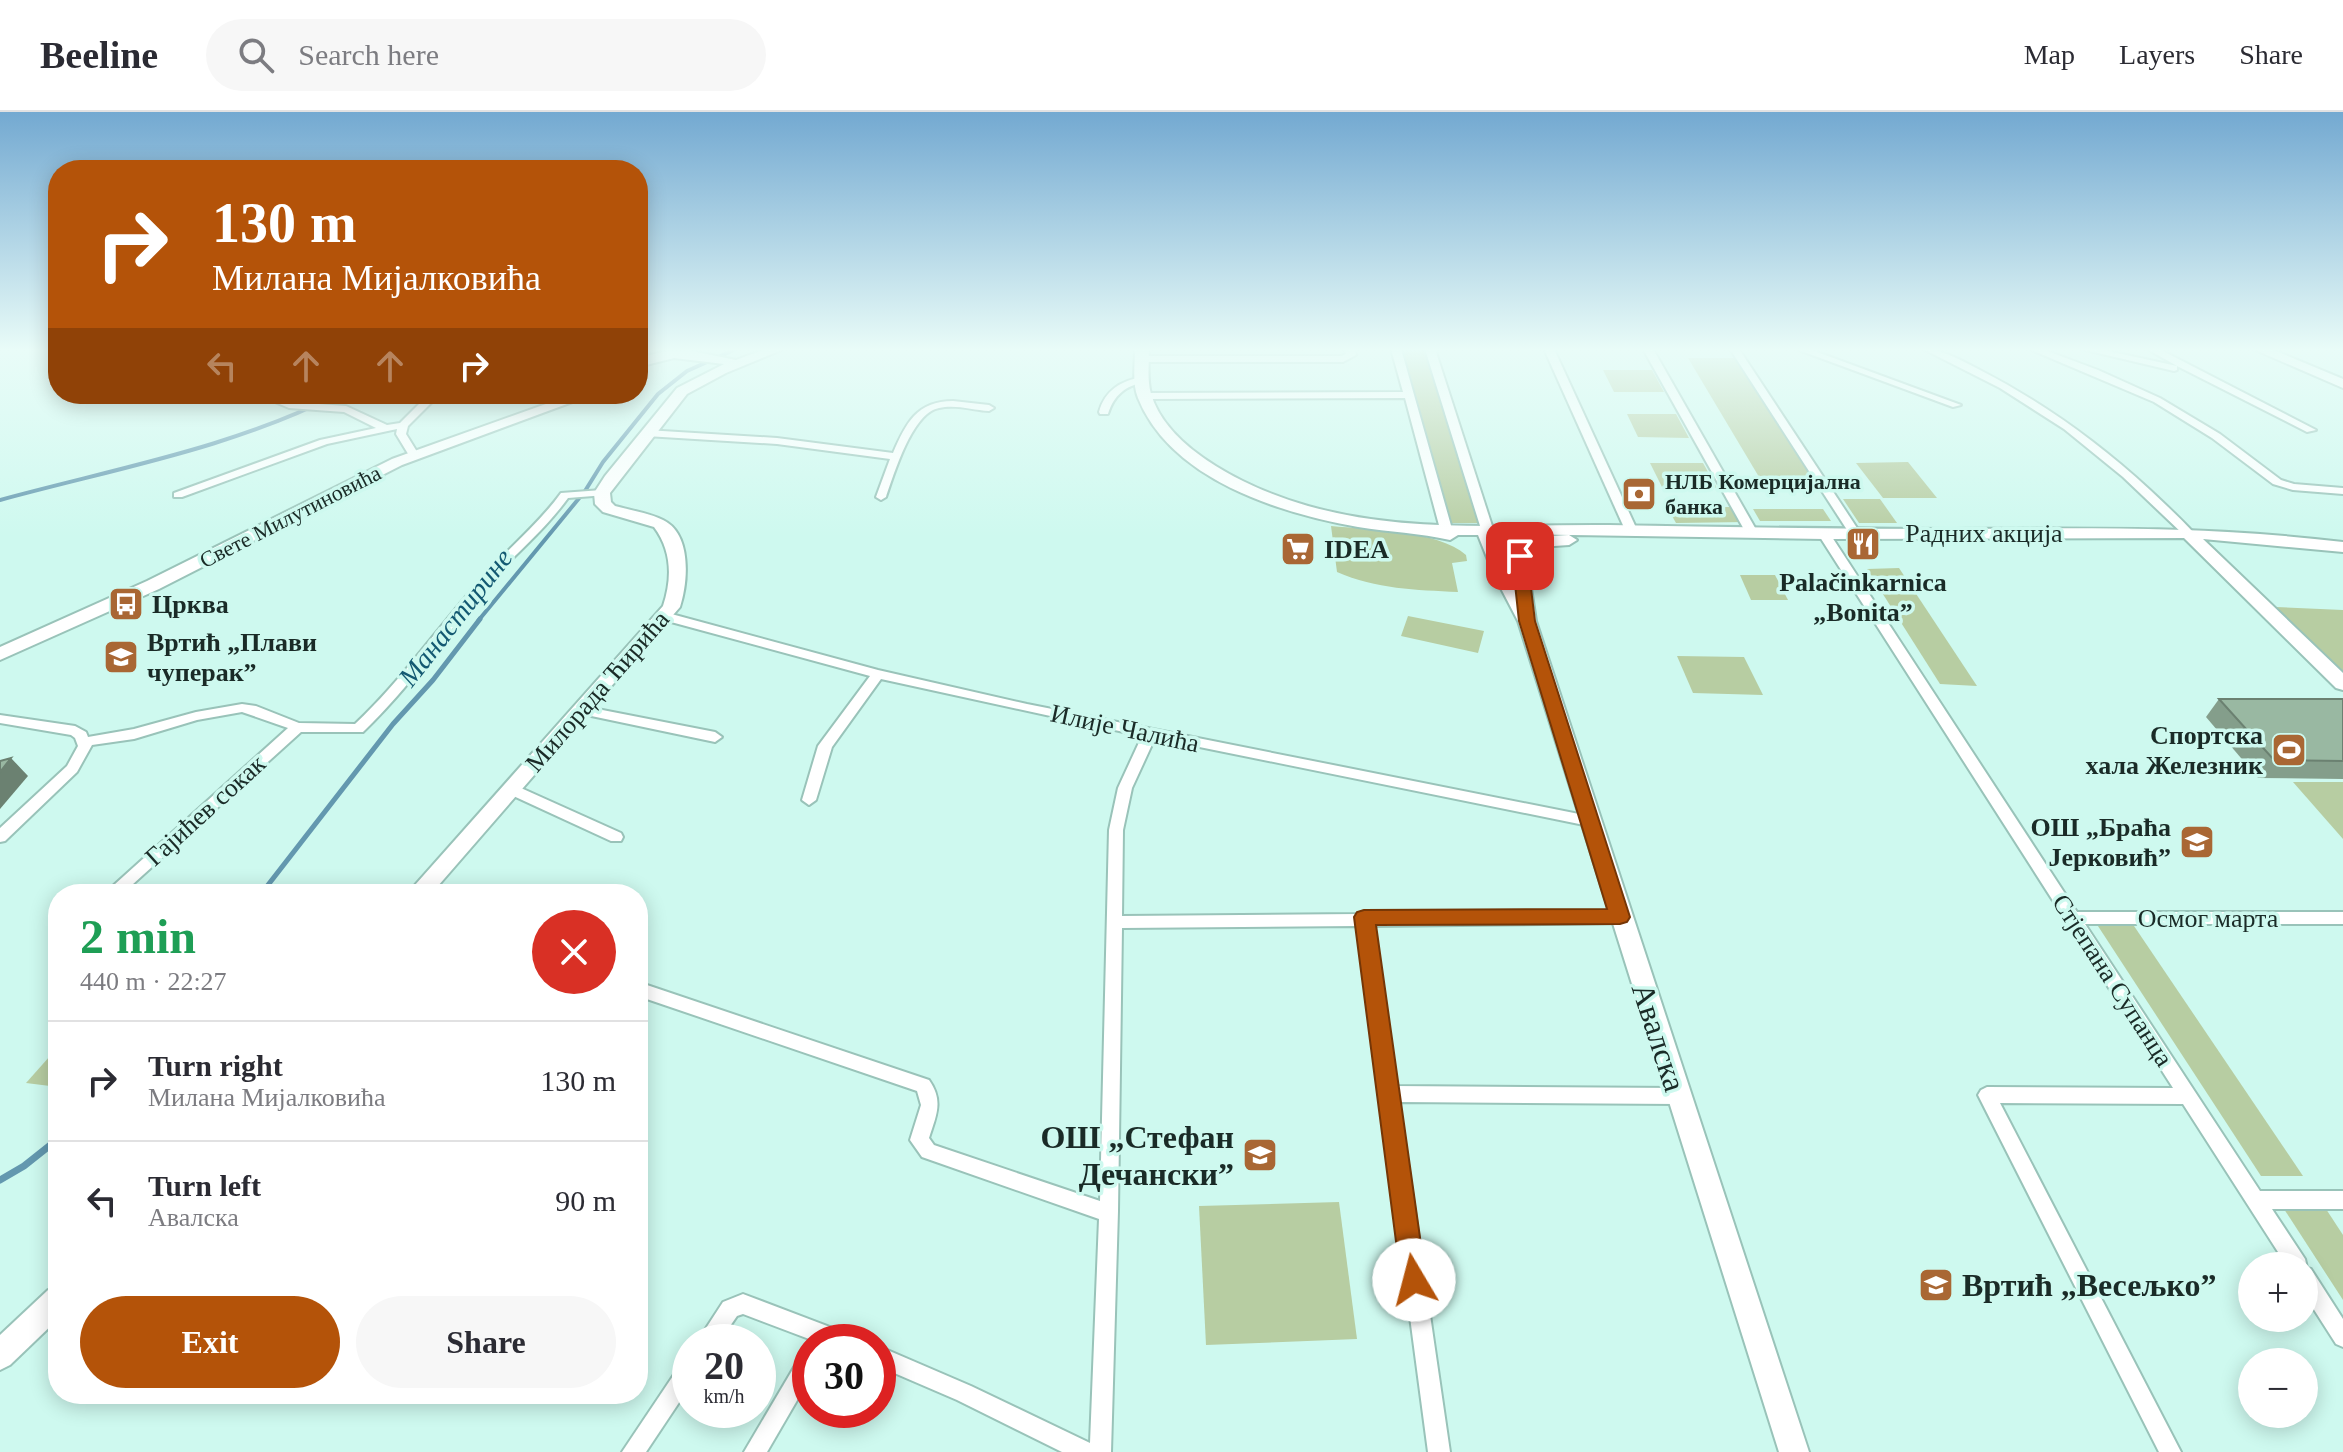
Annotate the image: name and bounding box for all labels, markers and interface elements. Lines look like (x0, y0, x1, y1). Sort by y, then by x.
search box (206, 19, 766, 91)
icon: search (234, 33, 278, 77)
text: Beeline (40, 34, 158, 76)
text: Search here (298, 38, 439, 71)
text: Map (2024, 39, 2075, 70)
text: Layers (2119, 39, 2195, 70)
text: Share (2239, 39, 2303, 70)
icon: right (80, 192, 184, 296)
text: 130 m (212, 192, 357, 254)
text: Милана Мијалковића (212, 258, 541, 298)
icon: left (200, 344, 244, 388)
icon: ahead (284, 344, 328, 388)
icon: ahead (368, 344, 412, 388)
icon: right (452, 344, 496, 388)
street label: Свете Милутиновића (195, 460, 385, 573)
place label: НЛБ Комерцијална банка (1665, 469, 1861, 519)
bank icon: НЛБ Комерцијална банка (1620, 475, 1658, 513)
street label: Радних акција (1905, 519, 2063, 548)
pin (1486, 522, 1554, 590)
restaurant icon: Palačinkarnica „Bonita” (1844, 525, 1882, 563)
supermarket icon: IDEA (1279, 530, 1317, 568)
icon: arrive (1498, 534, 1542, 578)
place label: IDEA (1324, 535, 1389, 564)
water label: Манастирине (392, 542, 519, 693)
place label: Palačinkarnica „Bonita” (1779, 568, 1947, 627)
bus stop icon: Црква (107, 585, 145, 623)
place label: Црква (152, 590, 229, 619)
street label: Милорада Ћирића (520, 605, 675, 778)
place label: Вртић „Плави чуперак” (147, 628, 317, 687)
school or university icon: Вртић „Плави чуперак” (102, 638, 140, 676)
street label: Илије Чалића (1048, 699, 1202, 758)
place label: Спортска хала Железник (2086, 721, 2263, 780)
sports icon: Спортска хала Железник (2270, 731, 2308, 769)
street label: Гајићев сокак (139, 749, 272, 872)
place label: ОШ „Браћа Јерковић” (2031, 813, 2171, 872)
school or university icon: ОШ „Браћа Јерковић” (2178, 823, 2216, 861)
street label: Стјепана Супанца (2046, 889, 2179, 1072)
street label: Осмог марта (2138, 904, 2279, 933)
text: 2 min (80, 910, 196, 963)
button: close (532, 910, 616, 994)
text: 440 m · 22:27 (80, 967, 227, 996)
street label: Авалска (1625, 978, 1693, 1096)
text: Turn right (148, 1049, 283, 1082)
icon: right (80, 1059, 124, 1103)
text: 130 m (540, 1064, 616, 1097)
text: Милана Мијалковића (148, 1083, 386, 1112)
place label: ОШ „Стефан Дечански” (1040, 1119, 1234, 1192)
school or university icon: ОШ „Стефан Дечански” (1241, 1136, 1279, 1174)
text: Turn left (148, 1169, 261, 1202)
icon: left (80, 1179, 124, 1223)
text: 90 m (555, 1184, 616, 1217)
text: Авалска (148, 1203, 239, 1232)
position arrow (1372, 1238, 1456, 1322)
map controls (2238, 1252, 2318, 1428)
button: + (2238, 1252, 2318, 1332)
school or university icon: Вртић „Весељко” (1917, 1266, 1955, 1304)
place label: Вртић „Весељко” (1962, 1267, 2216, 1303)
button: Exit (80, 1296, 340, 1388)
button: Share (356, 1296, 616, 1388)
speed limit sign: 30 (792, 1324, 896, 1428)
text: 20 (704, 1343, 744, 1388)
button: − (2238, 1348, 2318, 1428)
text: km/h (703, 1385, 745, 1407)

